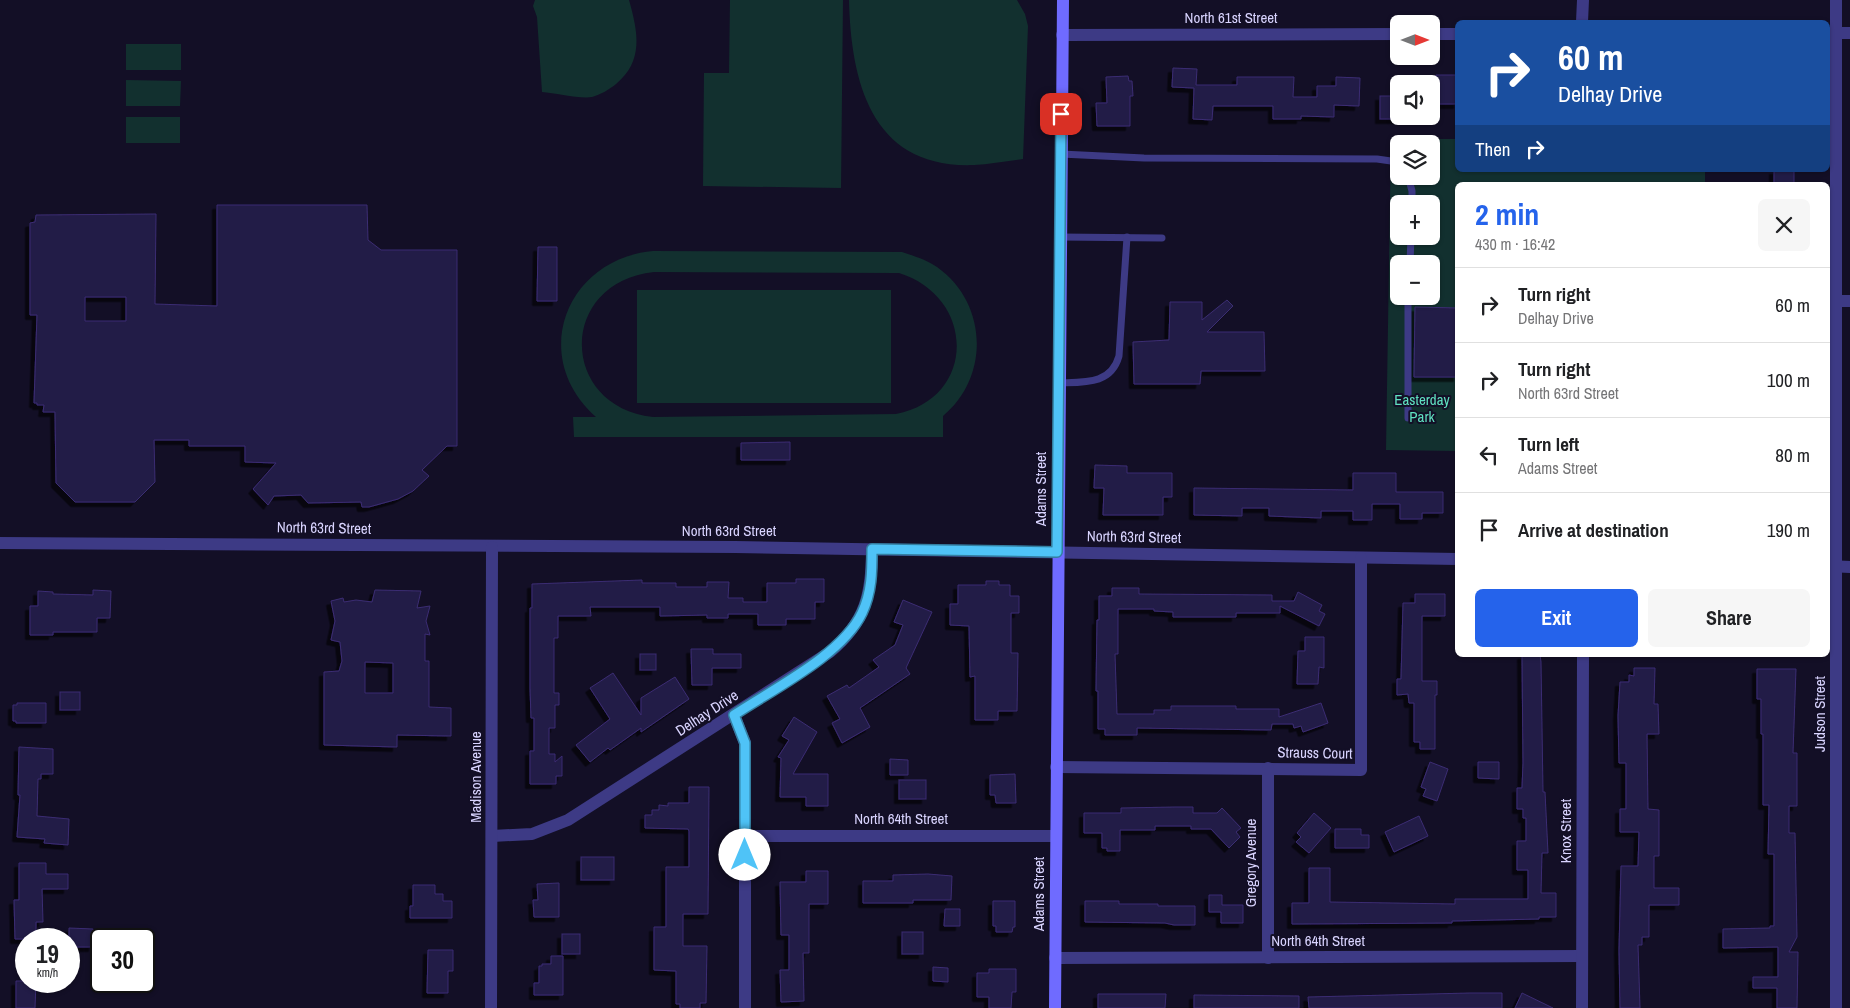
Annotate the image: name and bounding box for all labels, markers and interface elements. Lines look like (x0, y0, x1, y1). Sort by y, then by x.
street label: North 61st Street (1185, 7, 1278, 28)
north arrow (1390, 15, 1440, 65)
map controls (1390, 15, 1440, 305)
text: 60 m (1558, 34, 1623, 81)
icon: right (1475, 40, 1540, 105)
button: sound (1390, 75, 1440, 125)
text: Delhay Drive (1558, 79, 1662, 109)
pin (1040, 93, 1082, 135)
icon: arrive (1047, 100, 1075, 128)
button: layers (1390, 135, 1440, 185)
icon: right (1521, 135, 1549, 163)
text: Then (1475, 136, 1511, 162)
text: 2 min (1475, 194, 1539, 234)
button: + (1390, 195, 1440, 245)
button: close (1758, 199, 1810, 251)
text: 430 m · 16:42 (1475, 233, 1555, 255)
button: − (1390, 255, 1440, 305)
text: Turn right (1518, 281, 1590, 307)
icon: right (1475, 291, 1503, 319)
text: 60 m (1775, 292, 1810, 318)
text: Delhay Drive (1518, 307, 1594, 329)
text: Turn right (1518, 356, 1590, 382)
icon: right (1475, 366, 1503, 394)
text: 100 m (1767, 367, 1810, 393)
text: North 63rd Street (1518, 382, 1619, 404)
park label: Easterday Park (1394, 389, 1451, 427)
text: Turn left (1518, 431, 1579, 457)
icon: left (1475, 441, 1503, 469)
text: 80 m (1775, 442, 1810, 468)
street label: Adams Street (1030, 451, 1051, 527)
text: Adams Street (1518, 457, 1598, 479)
street label: North 63rd Street (277, 516, 372, 539)
icon: arrive (1475, 516, 1503, 544)
text: Arrive at destination (1518, 517, 1669, 543)
text: 190 m (1767, 517, 1810, 543)
street label: North 63rd Street (682, 520, 777, 541)
street label: North 63rd Street (1087, 525, 1182, 548)
button: Exit (1475, 589, 1638, 647)
button: Share (1648, 589, 1810, 647)
street label: Judson Street (1809, 675, 1830, 752)
street label: Delhay Drive (671, 684, 742, 741)
street label: Madison Avenue (465, 731, 486, 823)
street label: Strauss Court (1277, 741, 1353, 764)
street label: Knox Street (1555, 798, 1576, 863)
street label: North 64th Street (854, 808, 948, 829)
street label: Gregory Avenue (1240, 819, 1261, 907)
position arrow (718, 828, 770, 880)
street label: Adams Street (1028, 856, 1049, 932)
speed limit sign: 30 (90, 928, 155, 993)
street label: North 64th Street (1271, 930, 1365, 951)
text: 19 (36, 937, 59, 971)
text: km/h (37, 965, 58, 981)

